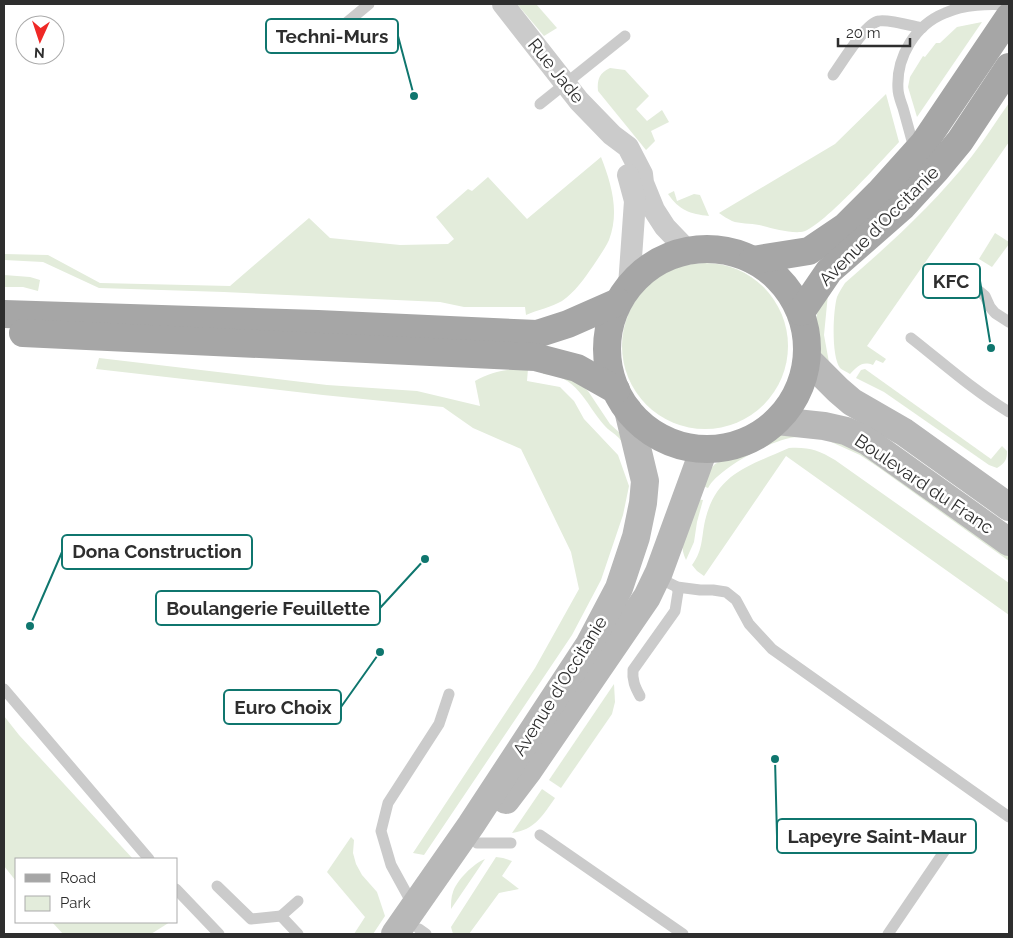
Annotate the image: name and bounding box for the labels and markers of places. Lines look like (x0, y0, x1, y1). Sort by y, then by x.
callout: Techni-Murs (266, 19, 398, 53)
callout: KFC (923, 264, 980, 298)
callout: Dona Construction (62, 535, 252, 569)
callout: Boulangerie Feuillette (156, 591, 380, 625)
callout: Euro Choix (224, 690, 341, 724)
callout: Lapeyre Saint-Maur (777, 819, 976, 853)

